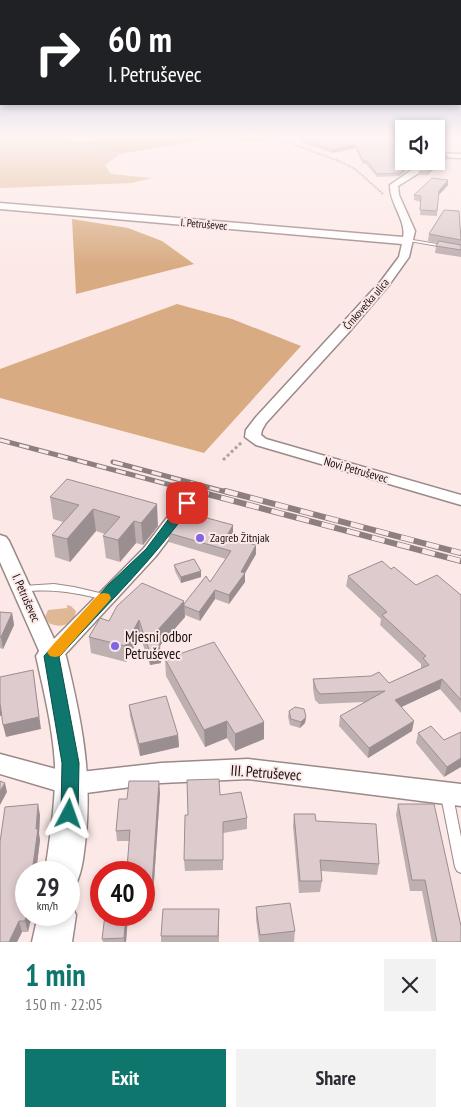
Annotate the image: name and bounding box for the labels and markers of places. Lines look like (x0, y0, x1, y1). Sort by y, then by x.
pin (166, 482, 208, 524)
place label: Zagreb Žitnjak (210, 530, 270, 545)
marker: Zagreb Žitnjak (194, 532, 206, 544)
place label: Mjesni odbor Petruševec (125, 627, 193, 663)
marker: Mjesni odbor Petruševec (109, 640, 121, 652)

